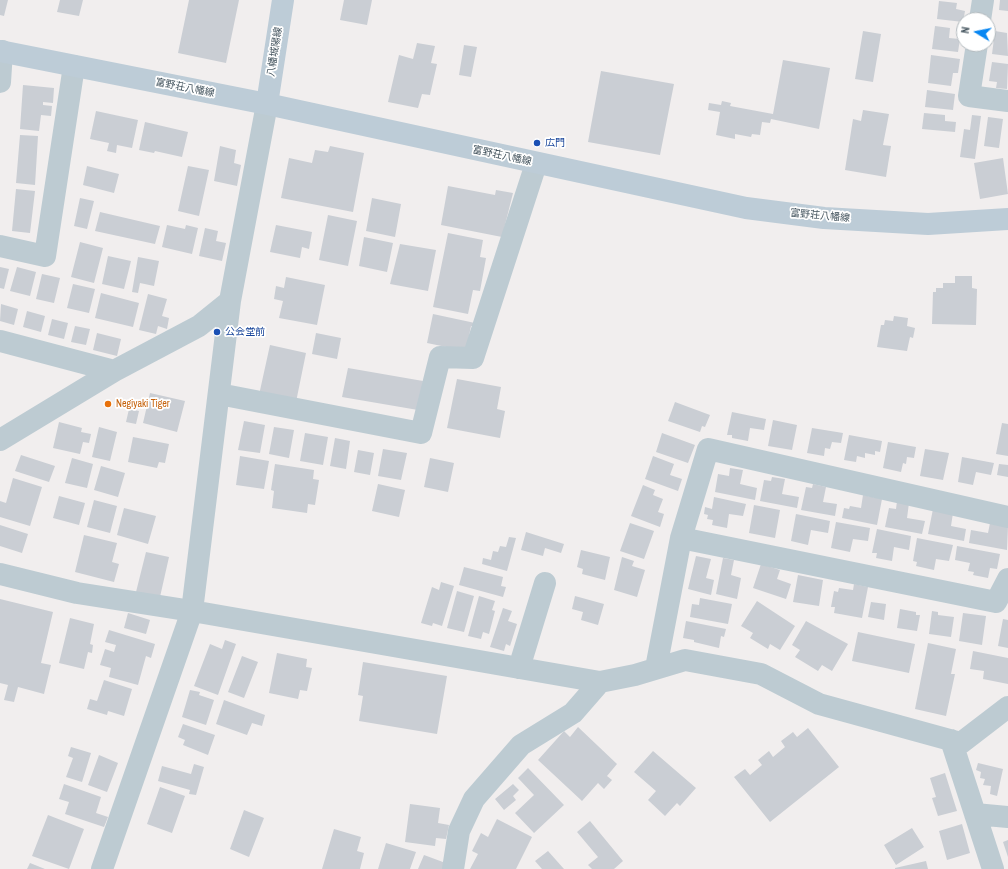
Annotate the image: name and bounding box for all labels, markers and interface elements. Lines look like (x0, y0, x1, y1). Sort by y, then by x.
north arrow (956, 12, 996, 52)
street label: 八幡城陽線 (265, 26, 285, 78)
text: N (958, 26, 973, 35)
street label: 富野荘八幡線 (154, 76, 216, 100)
place label: 広門 (545, 137, 565, 149)
marker: 広門 (532, 138, 542, 148)
street label: 富野荘八幡線 (471, 144, 533, 168)
street label: 富野荘八幡線 (790, 207, 850, 225)
place label: 公会堂前 (225, 326, 265, 338)
marker: 公会堂前 (212, 327, 222, 337)
place label: Negiyaki Tiger (116, 398, 170, 410)
marker: Negiyaki Tiger (103, 399, 113, 409)

